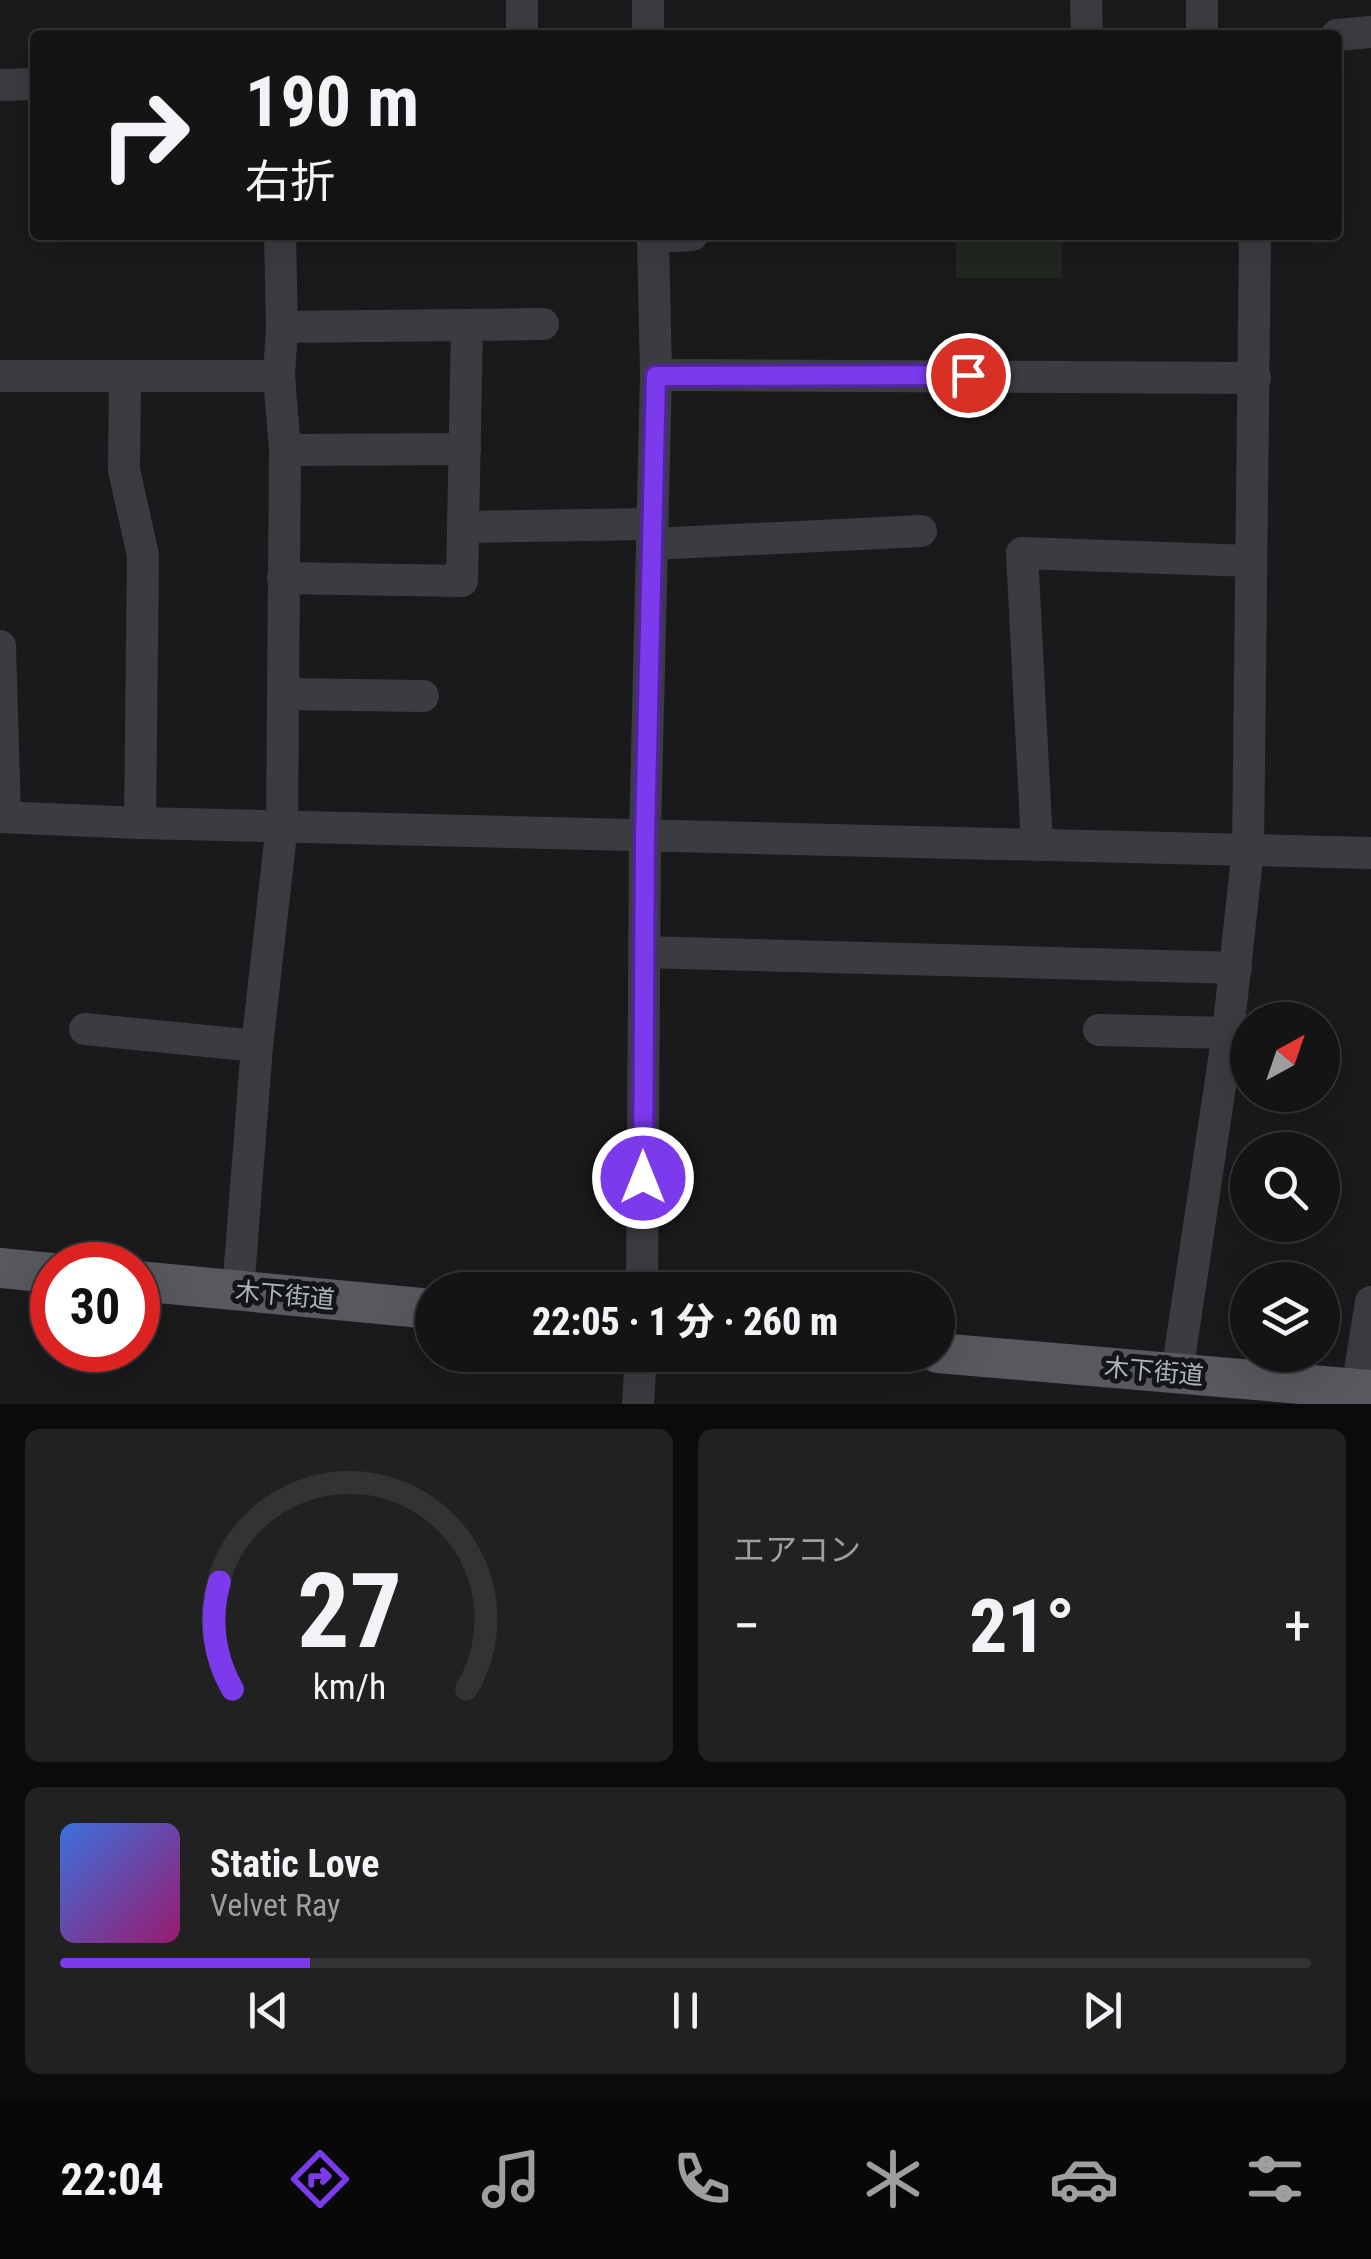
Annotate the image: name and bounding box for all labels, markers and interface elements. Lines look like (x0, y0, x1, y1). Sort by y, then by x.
text: 190 m (245, 61, 419, 143)
icon: right (80, 70, 210, 200)
text: 右折 (245, 155, 335, 208)
pin (926, 333, 1011, 418)
icon: arrive (941, 348, 996, 403)
north arrow (1230, 1002, 1340, 1112)
map controls (1230, 1002, 1340, 1372)
position arrow (591, 1126, 695, 1230)
button: search (1230, 1132, 1340, 1242)
speed limit sign: 30 (30, 1242, 160, 1372)
button: layers (1230, 1262, 1340, 1372)
street label: 木下街道 (234, 1277, 336, 1314)
text: 22:05 · 1 分 · 260 m (532, 1300, 838, 1344)
street label: 木下街道 (1103, 1353, 1205, 1390)
text: エアコン (733, 1531, 861, 1569)
text: 27 (296, 1551, 402, 1672)
text: 21° (969, 1582, 1075, 1670)
text: − (733, 1594, 761, 1658)
text: + (1284, 1594, 1311, 1658)
text: km/h (312, 1666, 386, 1708)
text: Static Love (210, 1842, 379, 1886)
text: Velvet Ray (210, 1886, 340, 1924)
icon: previous (241, 1983, 296, 2038)
icon: pause (658, 1983, 713, 2038)
icon: next (1075, 1983, 1130, 2038)
icon: directions (285, 2144, 355, 2214)
icon: music (476, 2144, 546, 2214)
icon: phone (667, 2144, 737, 2214)
icon: climate (858, 2144, 928, 2214)
icon: car (1049, 2144, 1119, 2214)
icon: filters (1240, 2144, 1310, 2214)
text: 22:04 (61, 2153, 164, 2206)

